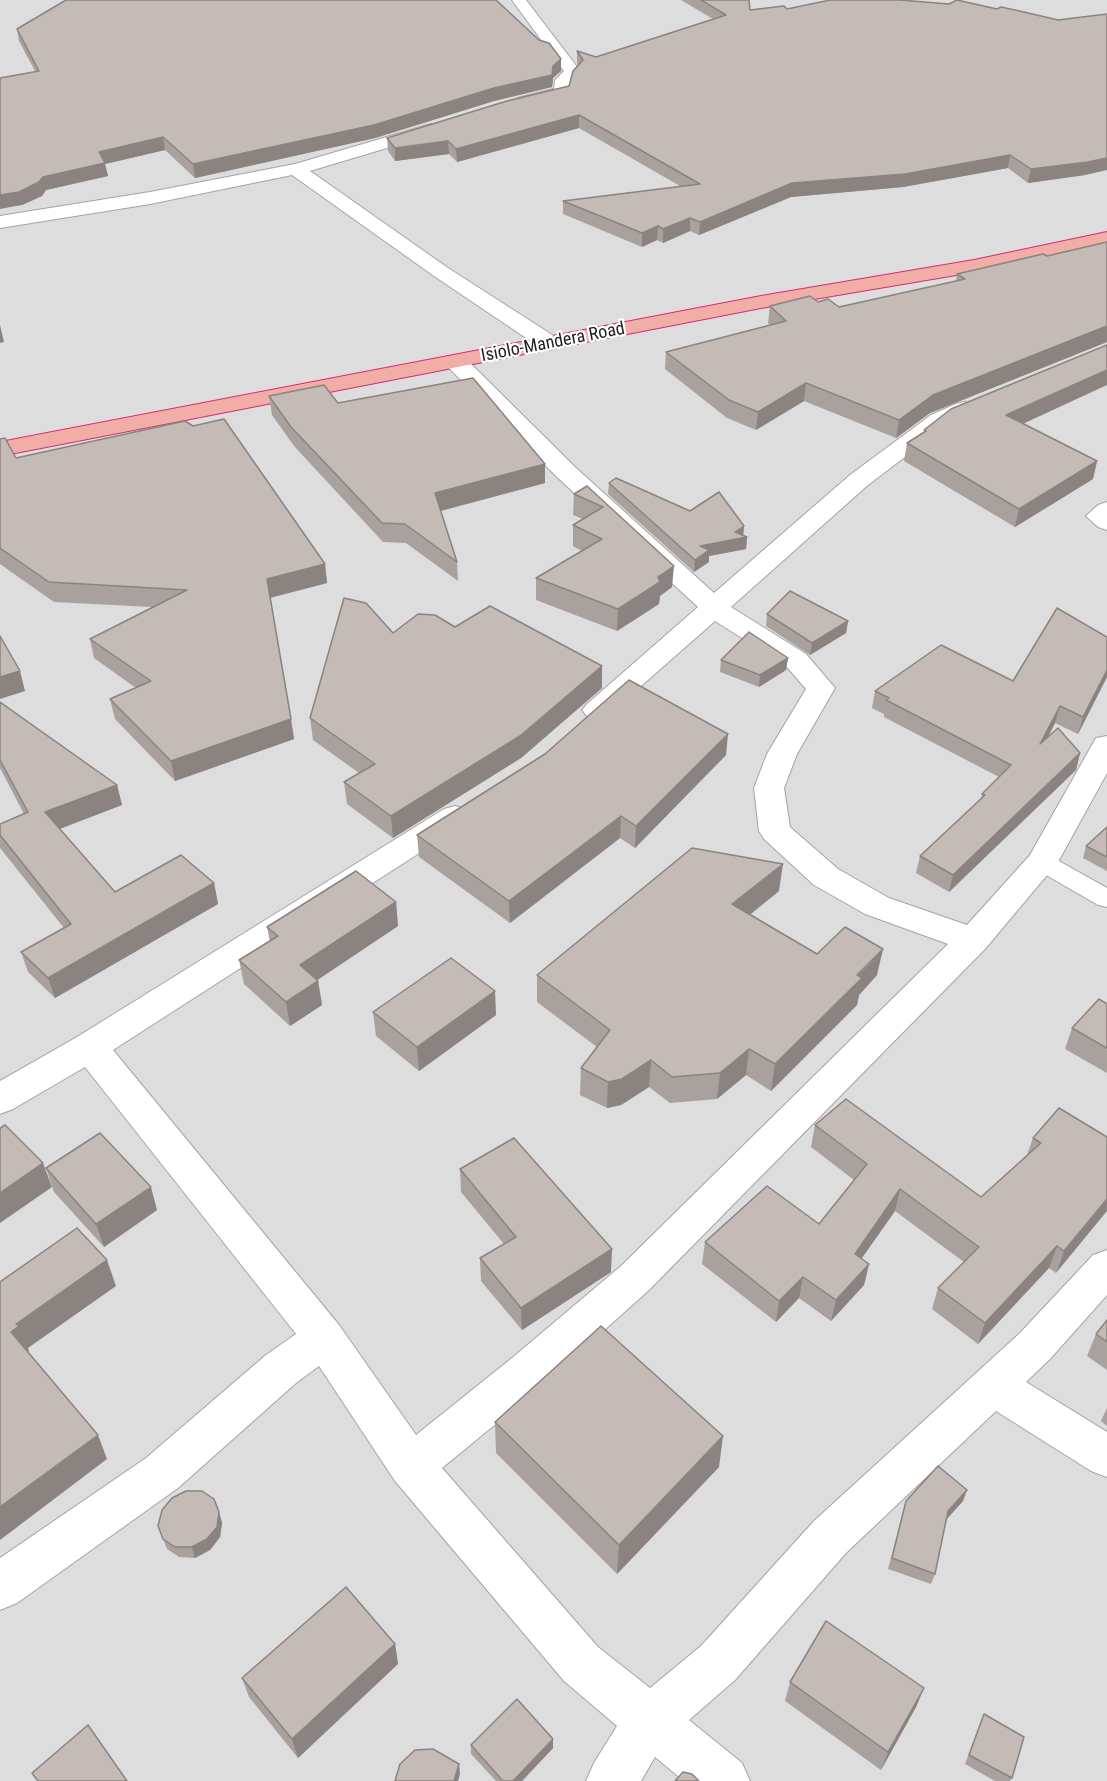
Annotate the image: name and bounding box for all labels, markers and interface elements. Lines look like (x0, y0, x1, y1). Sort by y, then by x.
street label: Isiolo-Mandera Road (479, 318, 627, 368)

